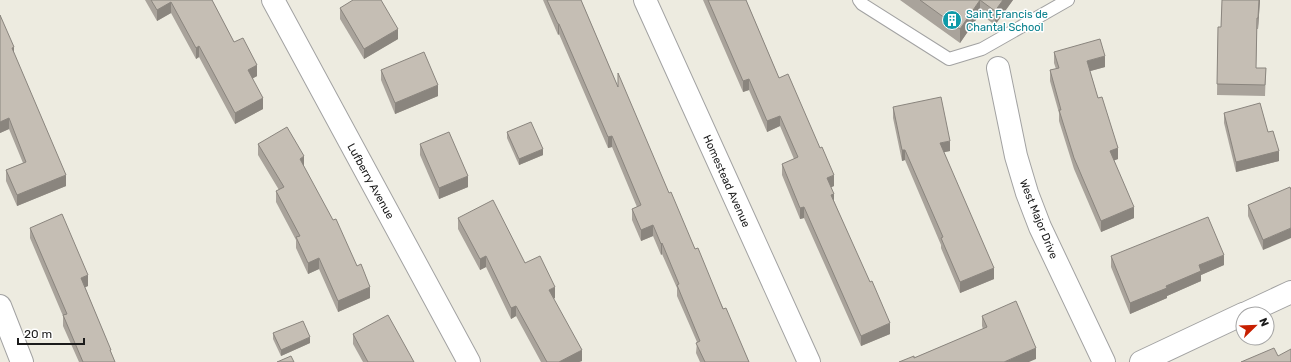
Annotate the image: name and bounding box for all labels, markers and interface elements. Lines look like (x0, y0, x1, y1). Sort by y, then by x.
place label: Saint Francis de Chantal School (966, 8, 1048, 34)
building icon: Saint Francis de Chantal School (941, 9, 963, 31)
street label: Homestead Avenue (700, 133, 753, 229)
street label: Lufberry Avenue (344, 141, 397, 221)
street label: West Major Drive (1017, 178, 1060, 261)
north arrow (1235, 306, 1275, 346)
text: N (1256, 316, 1271, 329)
scale bar (18, 320, 84, 346)
text: 20 m (24, 327, 52, 341)

